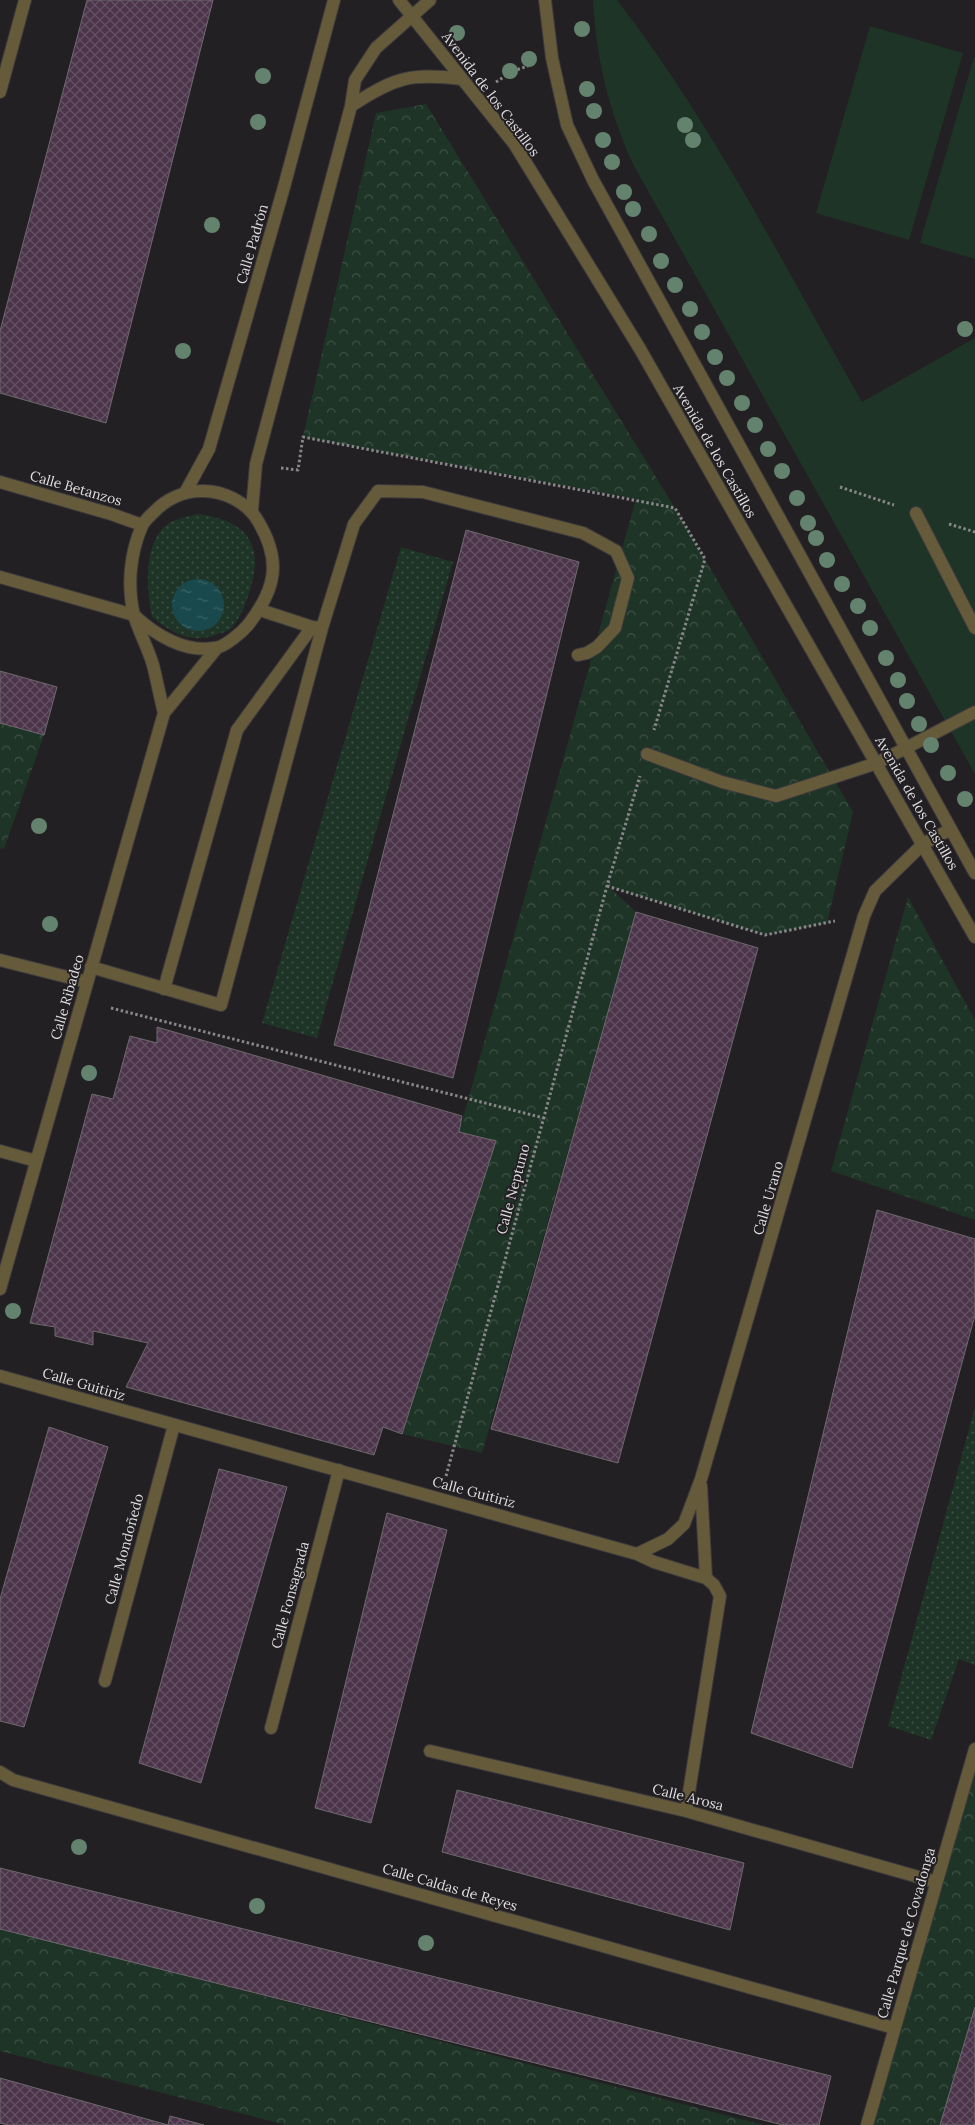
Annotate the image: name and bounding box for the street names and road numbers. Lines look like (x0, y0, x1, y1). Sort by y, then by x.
street label: Avenida de los Castillos (438, 27, 544, 160)
street label: Calle Padrón (232, 201, 272, 286)
street label: Avenida de los Castillos (669, 380, 761, 521)
street label: Calle Betanzos (28, 466, 124, 510)
street label: Avenida de los Castillos (871, 732, 963, 873)
street label: Calle Ribadeo (46, 952, 88, 1042)
street label: Calle Neptuno (492, 1142, 534, 1236)
street label: Calle Urano (749, 1159, 787, 1237)
street label: Calle Guitiriz (40, 1364, 128, 1404)
street label: Calle Guitiriz (430, 1472, 518, 1512)
street label: Calle Mondoñedo (100, 1491, 148, 1607)
street label: Calle Fonsagrada (267, 1539, 313, 1651)
street label: Calle Arosa (651, 1779, 725, 1815)
street label: Calle Parque de Covadonga (873, 1846, 939, 2020)
street label: Calle Caldas de Reyes (380, 1859, 520, 1915)

